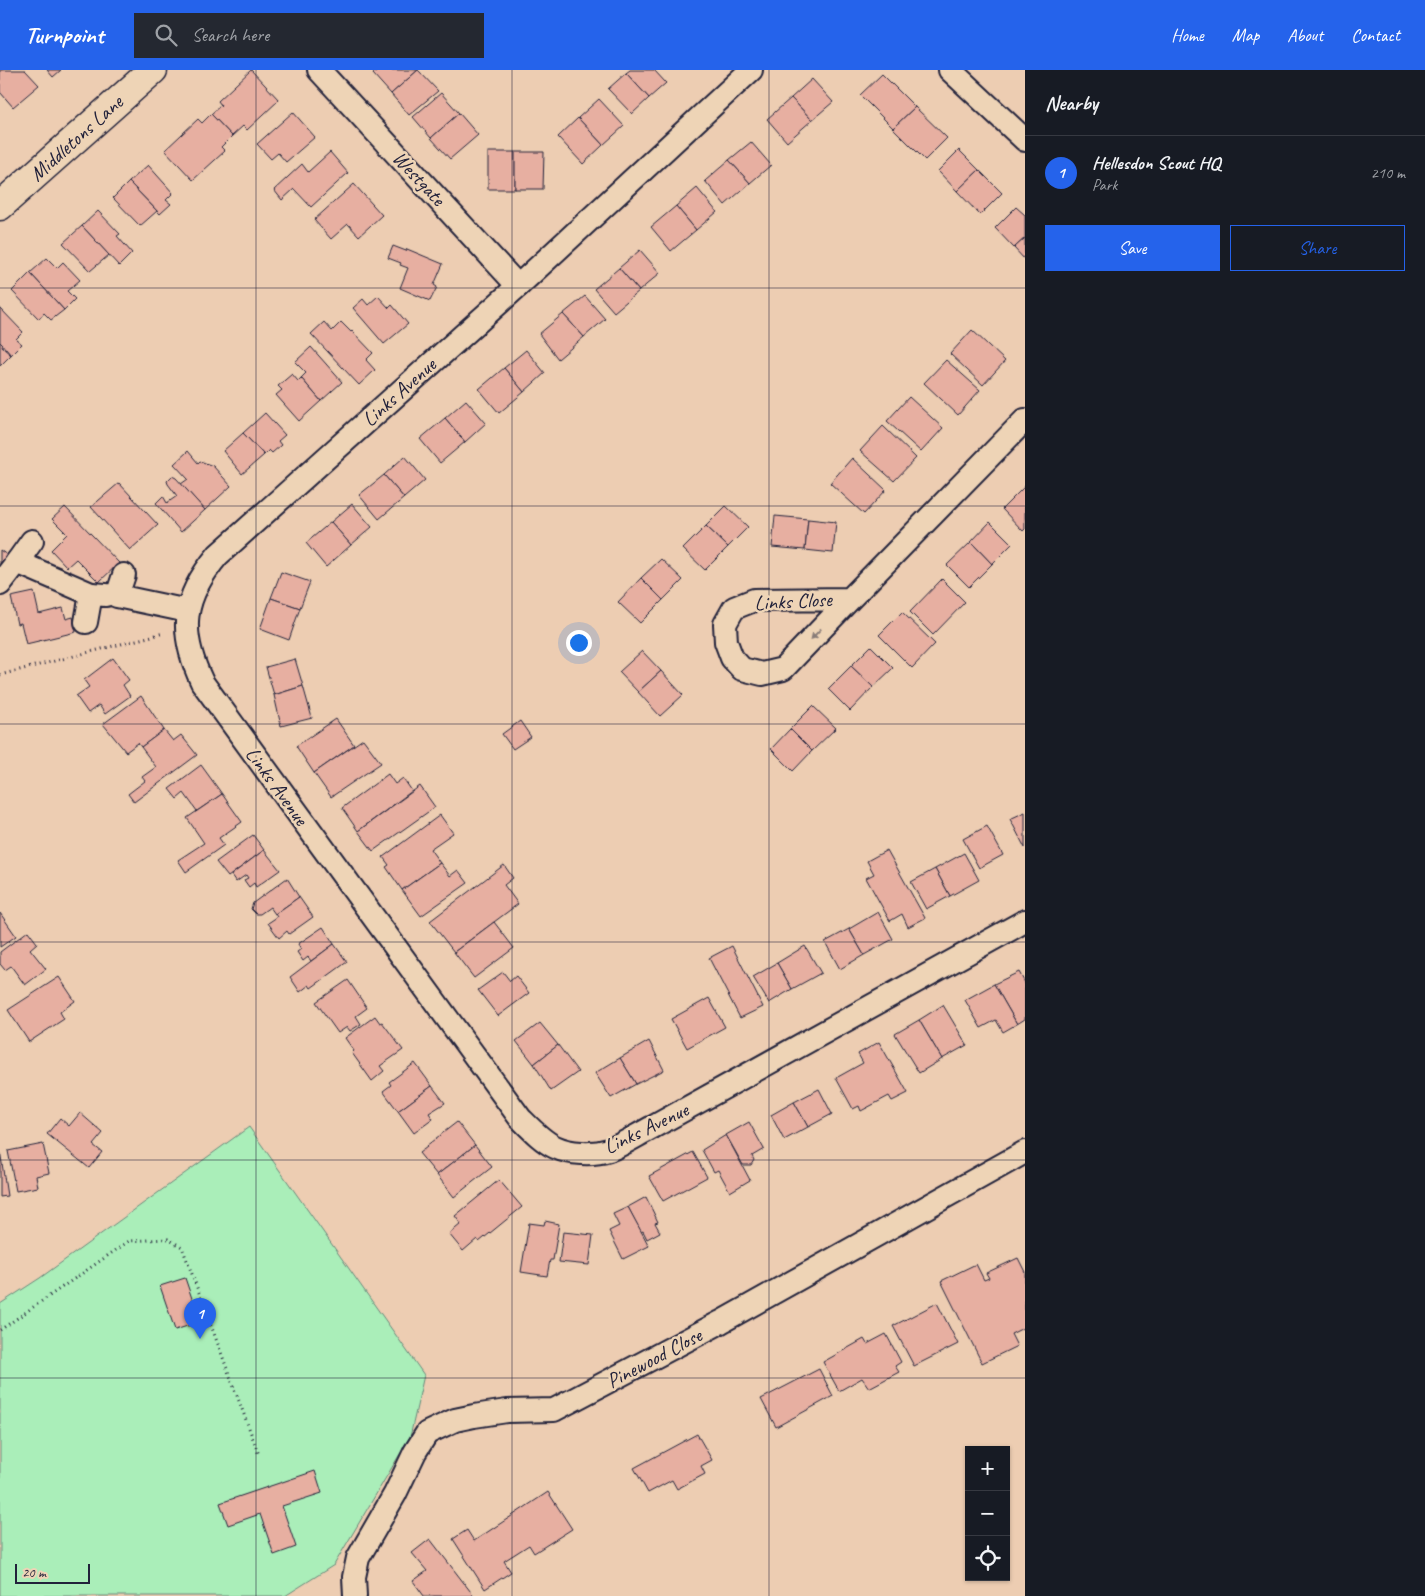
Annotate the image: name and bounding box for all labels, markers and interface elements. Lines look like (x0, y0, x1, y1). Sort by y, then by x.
search box (134, 13, 484, 58)
text: Turnpoint (25, 20, 104, 50)
icon: search (152, 21, 180, 49)
text: Search here (192, 23, 269, 47)
text: Home (1171, 24, 1204, 46)
text: Map (1232, 24, 1259, 46)
text: About (1287, 24, 1323, 46)
text: Contact (1351, 24, 1400, 46)
street label: Middletons Lane (24, 89, 129, 187)
text: Nearby (1045, 90, 1098, 116)
street label: Westgate (387, 145, 452, 212)
text: Hellesdon Scout HQ (1092, 151, 1220, 175)
text: 1 (1057, 163, 1065, 183)
text: 210 m (1371, 163, 1405, 183)
text: Park (1092, 175, 1117, 195)
button: Save (1045, 225, 1220, 271)
button: Share (1230, 225, 1405, 271)
street label: Links Avenue (357, 351, 442, 432)
street label: Links Close (754, 586, 834, 616)
one-way arrow (810, 628, 822, 640)
your location (566, 630, 592, 656)
street label: Links Avenue (240, 742, 315, 831)
street label: Links Avenue (600, 1096, 694, 1160)
pin: 1 (184, 1298, 216, 1339)
street label: Pinewood Close (602, 1322, 707, 1394)
map controls (965, 1446, 1010, 1581)
button: + (965, 1446, 1010, 1491)
button: − (965, 1491, 1010, 1536)
button: locate (965, 1536, 1010, 1581)
scale bar (15, 1561, 90, 1584)
text: 20 m (22, 1564, 46, 1581)

